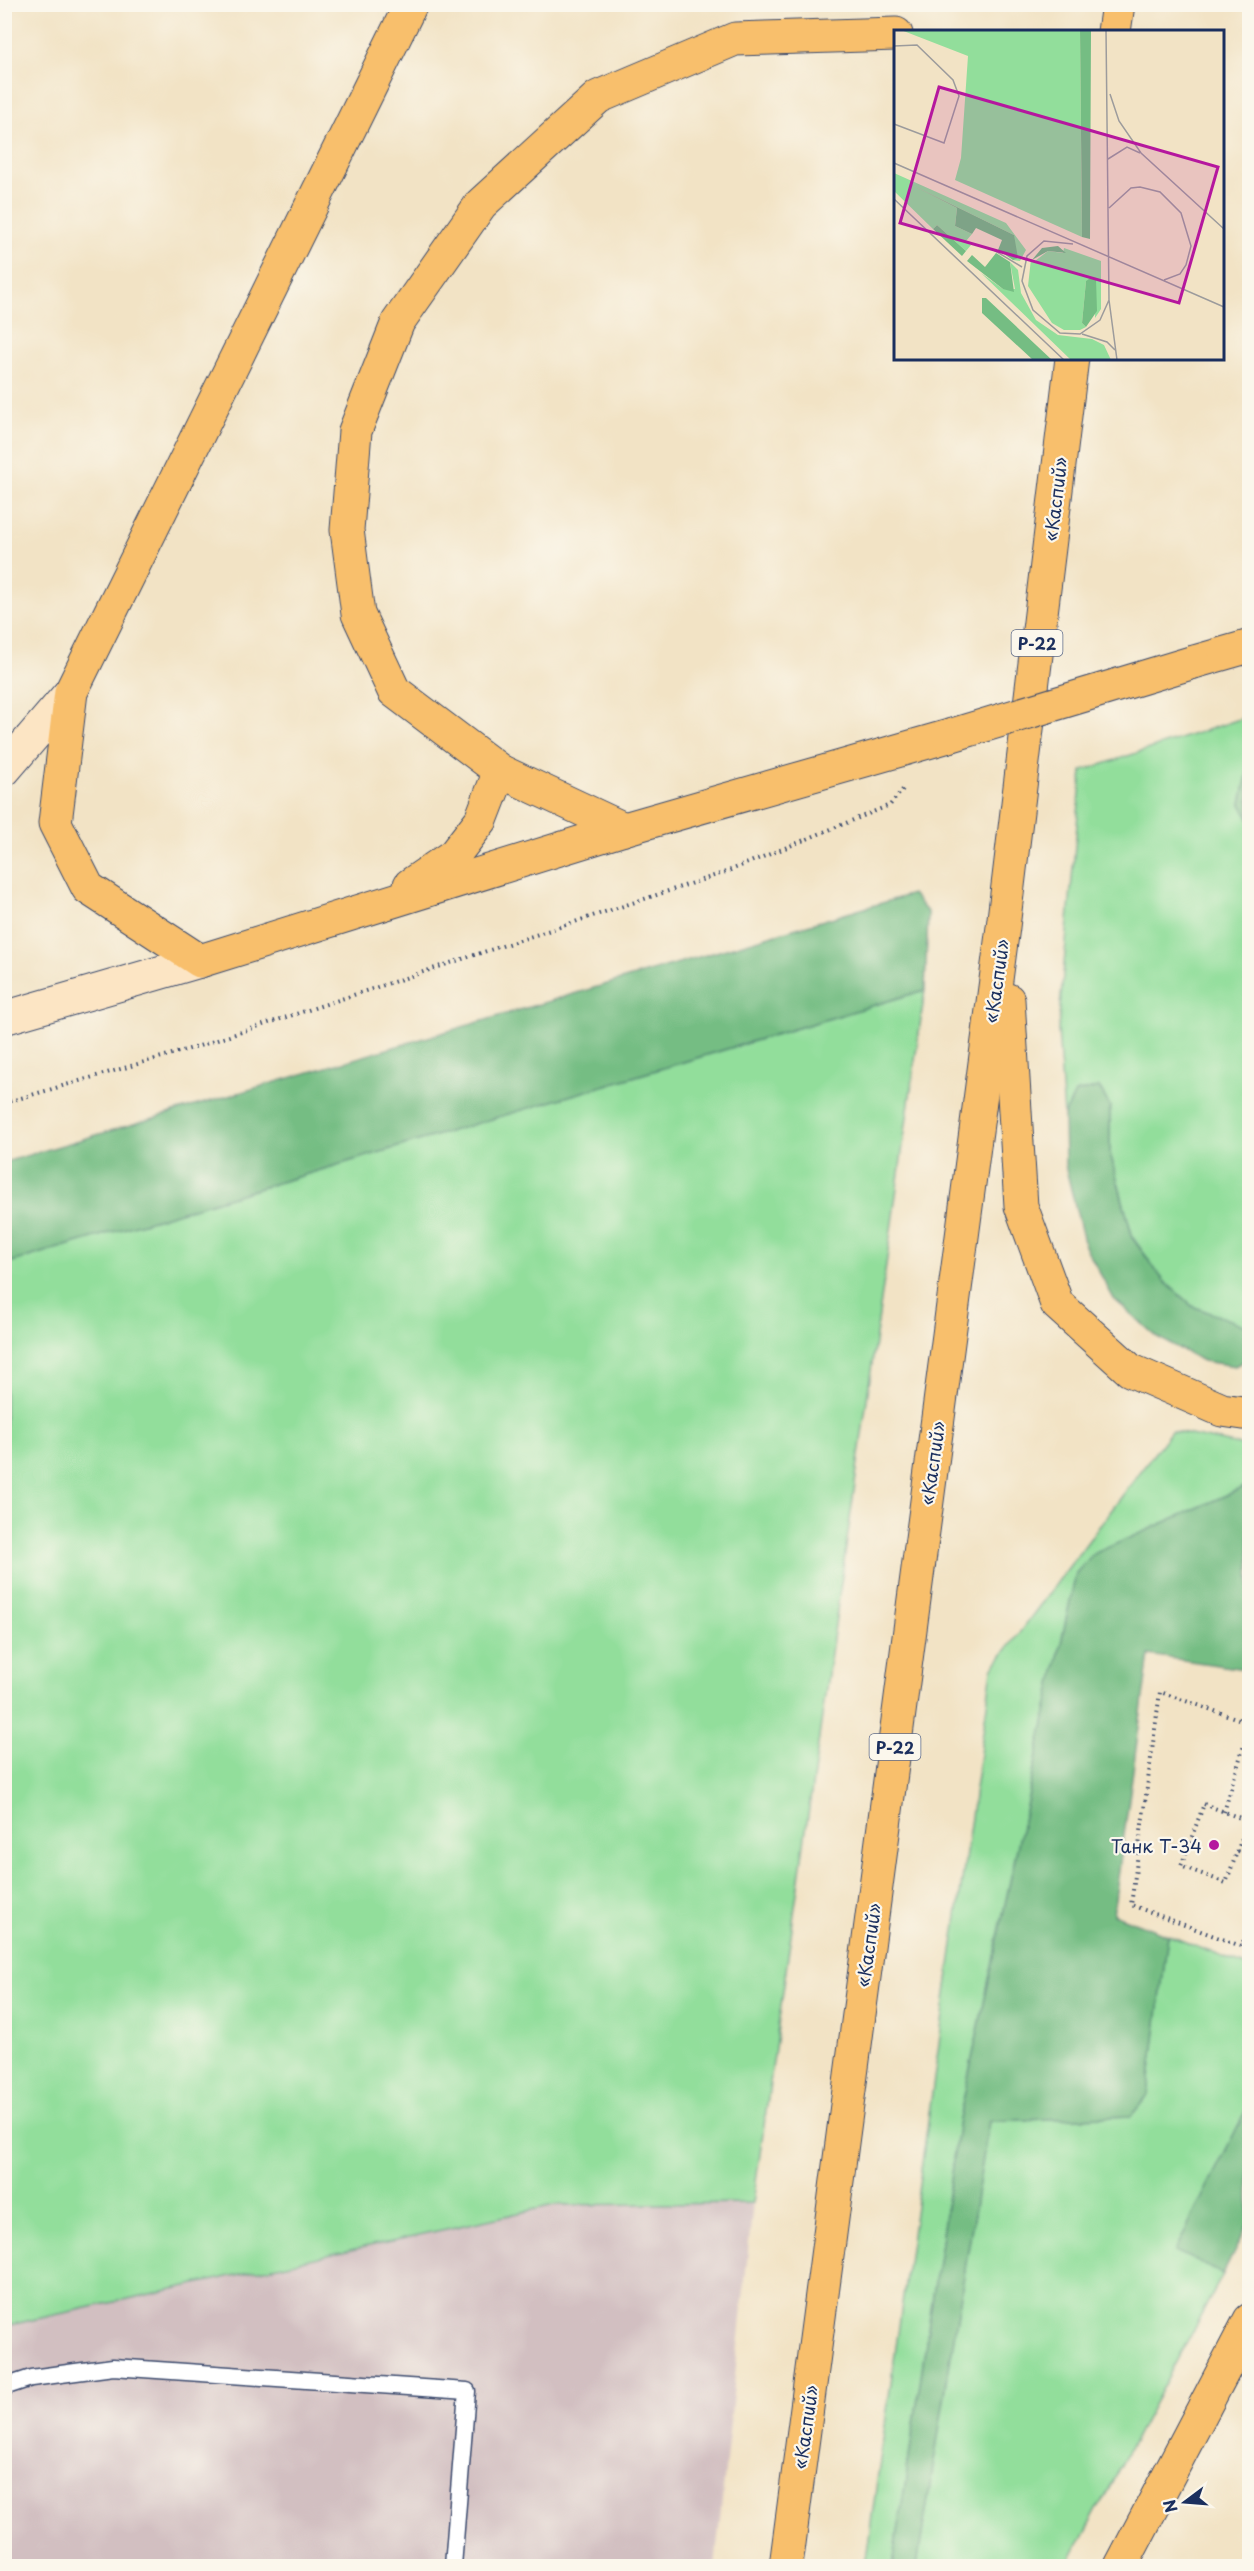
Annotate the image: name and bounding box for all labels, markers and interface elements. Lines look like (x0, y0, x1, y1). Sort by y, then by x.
inset map (894, 30, 1224, 360)
street label: «Каспий» (1036, 455, 1074, 543)
road number: Р-22 (1012, 630, 1062, 656)
street label: «Каспий» (977, 937, 1015, 1025)
street label: «Каспий» (913, 1419, 951, 1507)
road number: Р-22 (870, 1734, 920, 1760)
place label: Танк Т-34 (1111, 1832, 1202, 1859)
marker: Танк Т-34 (1207, 1838, 1221, 1852)
street label: «Каспий» (849, 1901, 887, 1989)
street label: «Каспий» (786, 2383, 824, 2471)
north arrow (1155, 2472, 1215, 2532)
text: N (1156, 2497, 1183, 2516)

